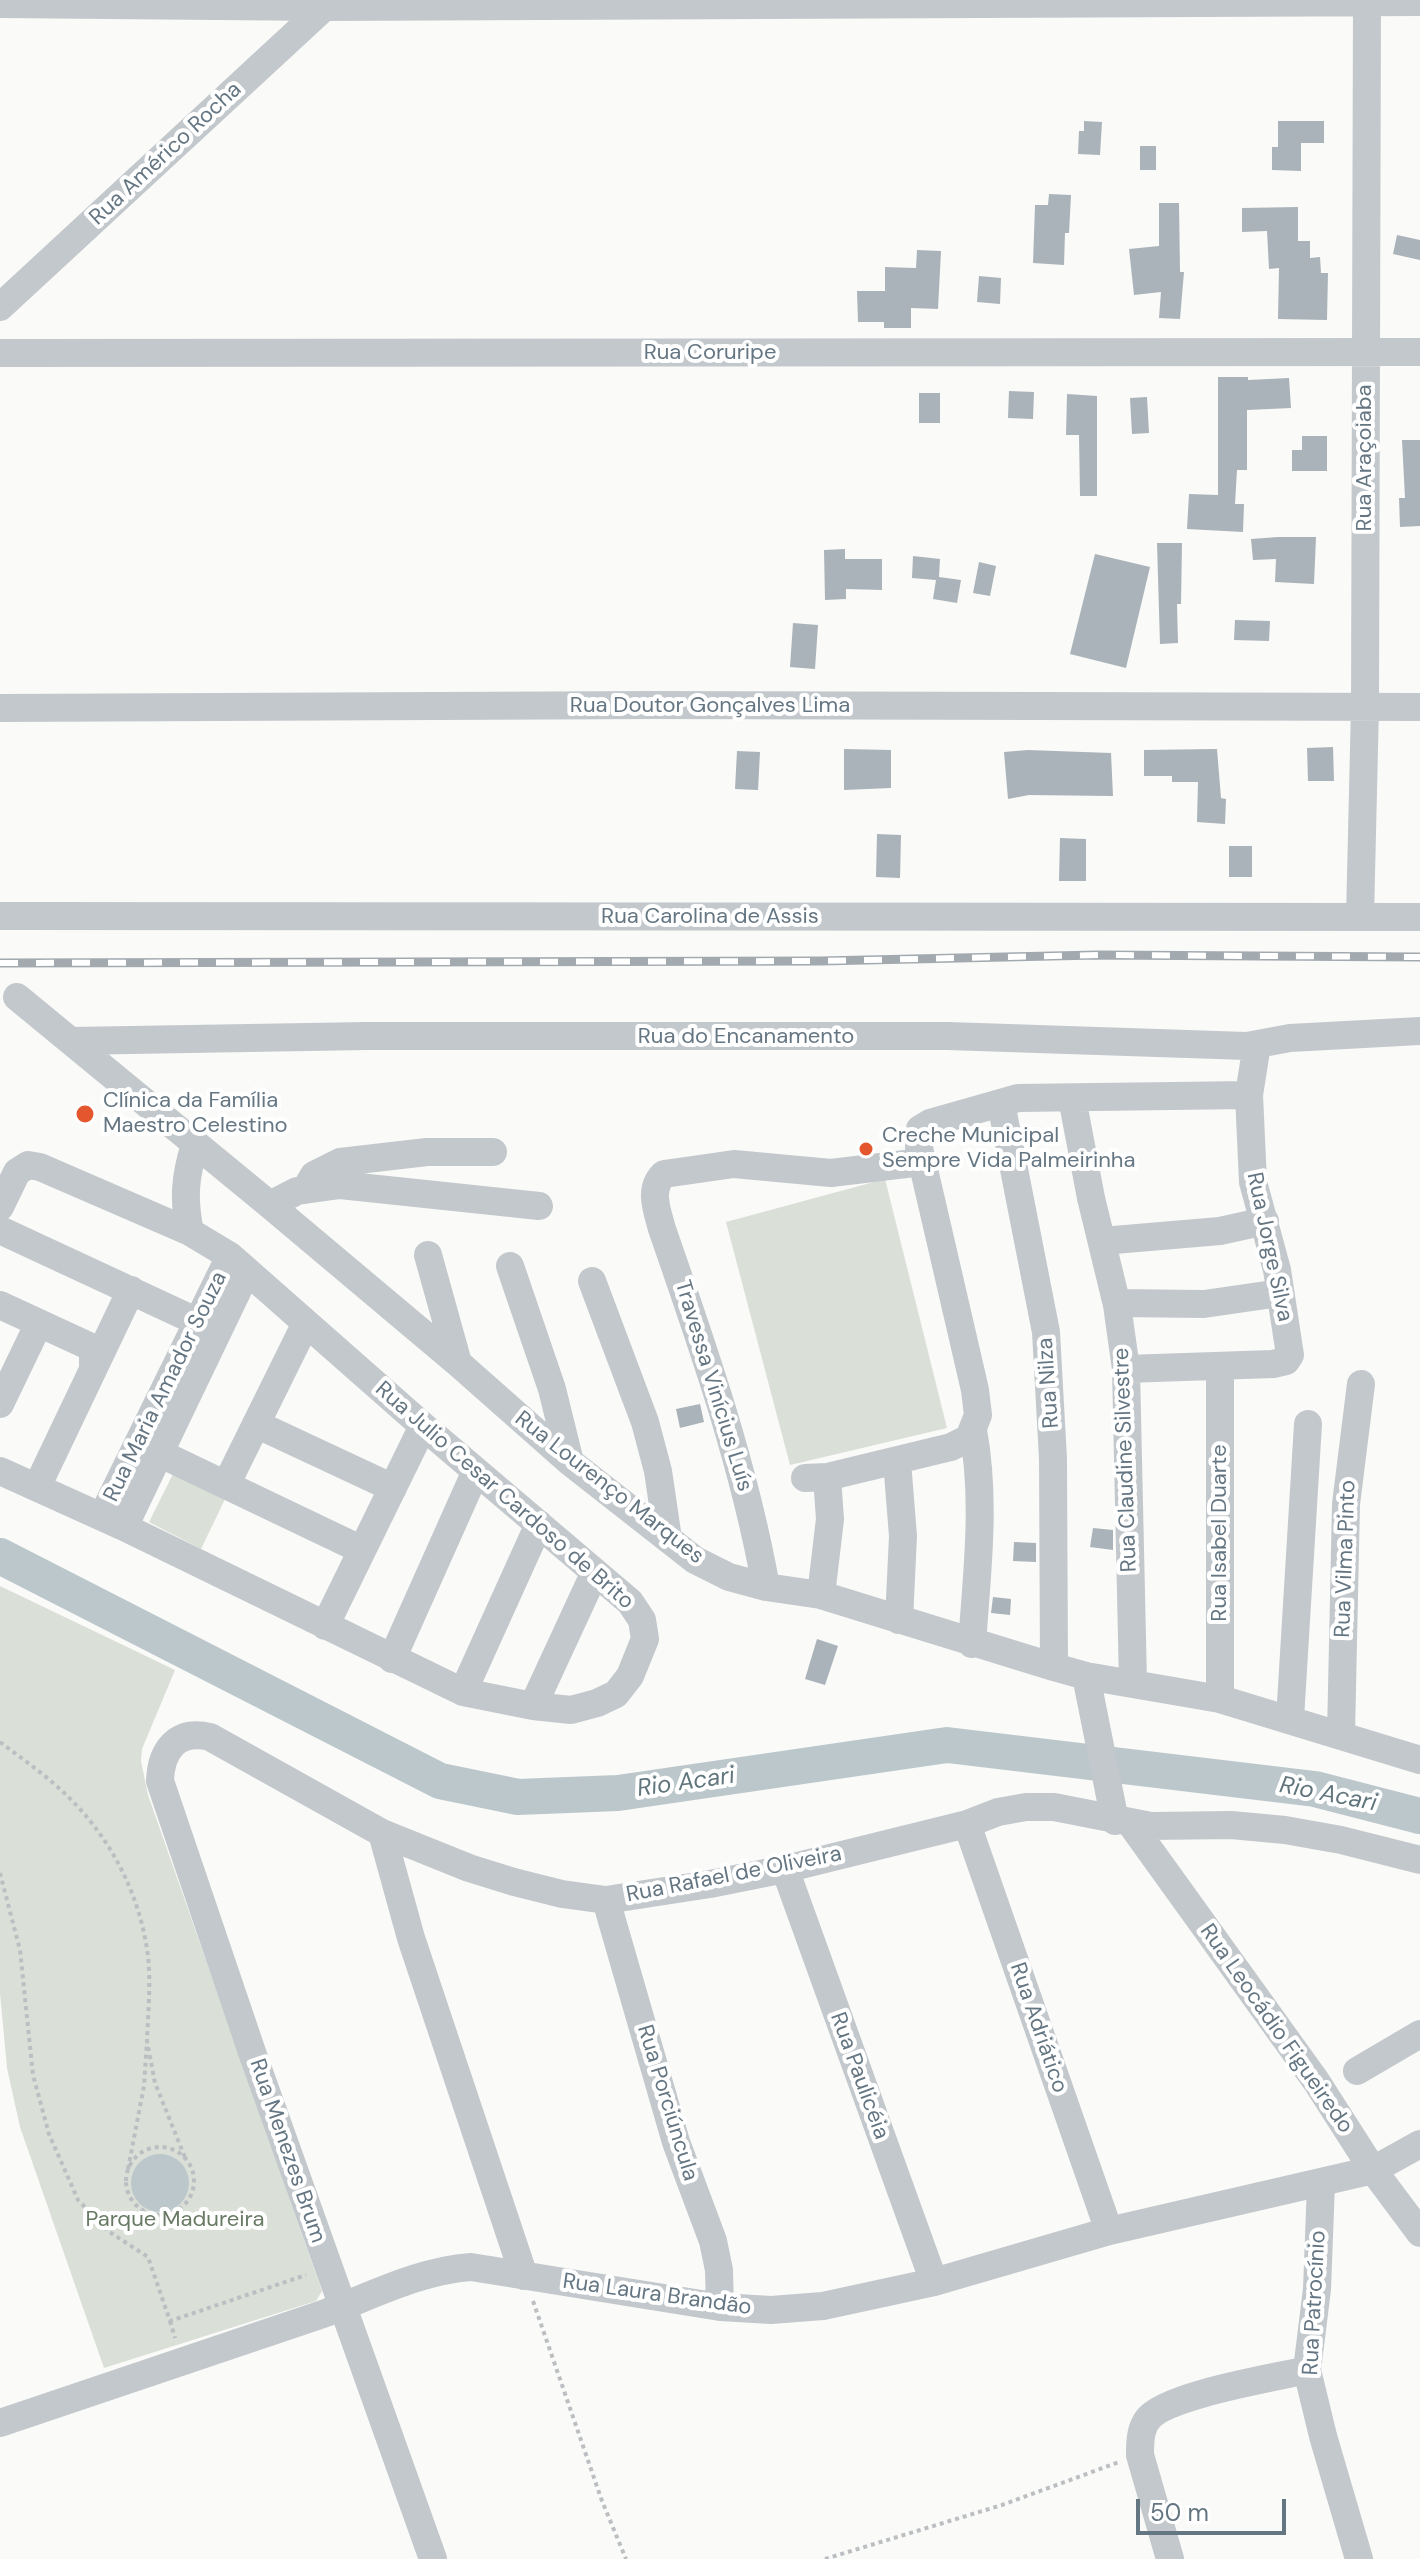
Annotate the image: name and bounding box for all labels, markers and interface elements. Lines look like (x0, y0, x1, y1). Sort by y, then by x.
street label: Rua Américo Rocha (85, 77, 247, 231)
street label: Rua Coruripe (644, 340, 776, 366)
street label: Rua Araçoiaba (1352, 385, 1378, 531)
street label: Rua Doutor Gonçalves Lima (570, 693, 850, 719)
street label: Rua Carolina de Assis (601, 904, 819, 930)
street label: Rua do Encanamento (638, 1024, 854, 1050)
place label: Clínica da Família Maestro Celestino (103, 1088, 288, 1140)
marker: Clínica da Família Maestro Celestino (74, 1103, 96, 1125)
place label: Creche Municipal Sempre Vida Palmeirinha (882, 1123, 1135, 1174)
marker: Creche Municipal Sempre Vida Palmeirinha (857, 1140, 875, 1158)
street label: Rua Jorge Silva (1240, 1170, 1298, 1324)
street label: Rua Maria Amador Souza (99, 1268, 233, 1506)
street label: Travessa Vinícius Luís (668, 1277, 758, 1495)
street label: Rua Nilza (1033, 1337, 1065, 1429)
street label: Rua Claudine Silvestre (1109, 1347, 1143, 1573)
street label: Rua Julio Cesar Cardoso de Brito (369, 1377, 639, 1615)
street label: Rua Lourenço Marques (509, 1406, 709, 1570)
street label: Rua Isabel Duarte (1207, 1444, 1233, 1622)
street label: Rua Vilma Pinto (1330, 1480, 1362, 1638)
water label: Rio Acari (635, 1762, 737, 1804)
water label: Rio Acari (1277, 1771, 1379, 1819)
street label: Rua Rafael de Oliveira (624, 1841, 844, 1909)
street label: Rua Leocádio Figueiredo (1194, 1919, 1358, 2139)
street label: Rua Adriático (1003, 1959, 1073, 2097)
street label: Rua Paulicéia (824, 2009, 894, 2143)
street label: Rua Porciúncula (631, 2022, 703, 2184)
street label: Rua Menezes Brum (243, 2056, 331, 2246)
park label: Parque Madureira (85, 2207, 265, 2233)
street label: Rua Patrocínio (1298, 2230, 1332, 2376)
street label: Rua Laura Brandão (561, 2269, 753, 2321)
scale bar (1140, 2483, 1290, 2533)
text: 50 m (1150, 2497, 1209, 2528)

